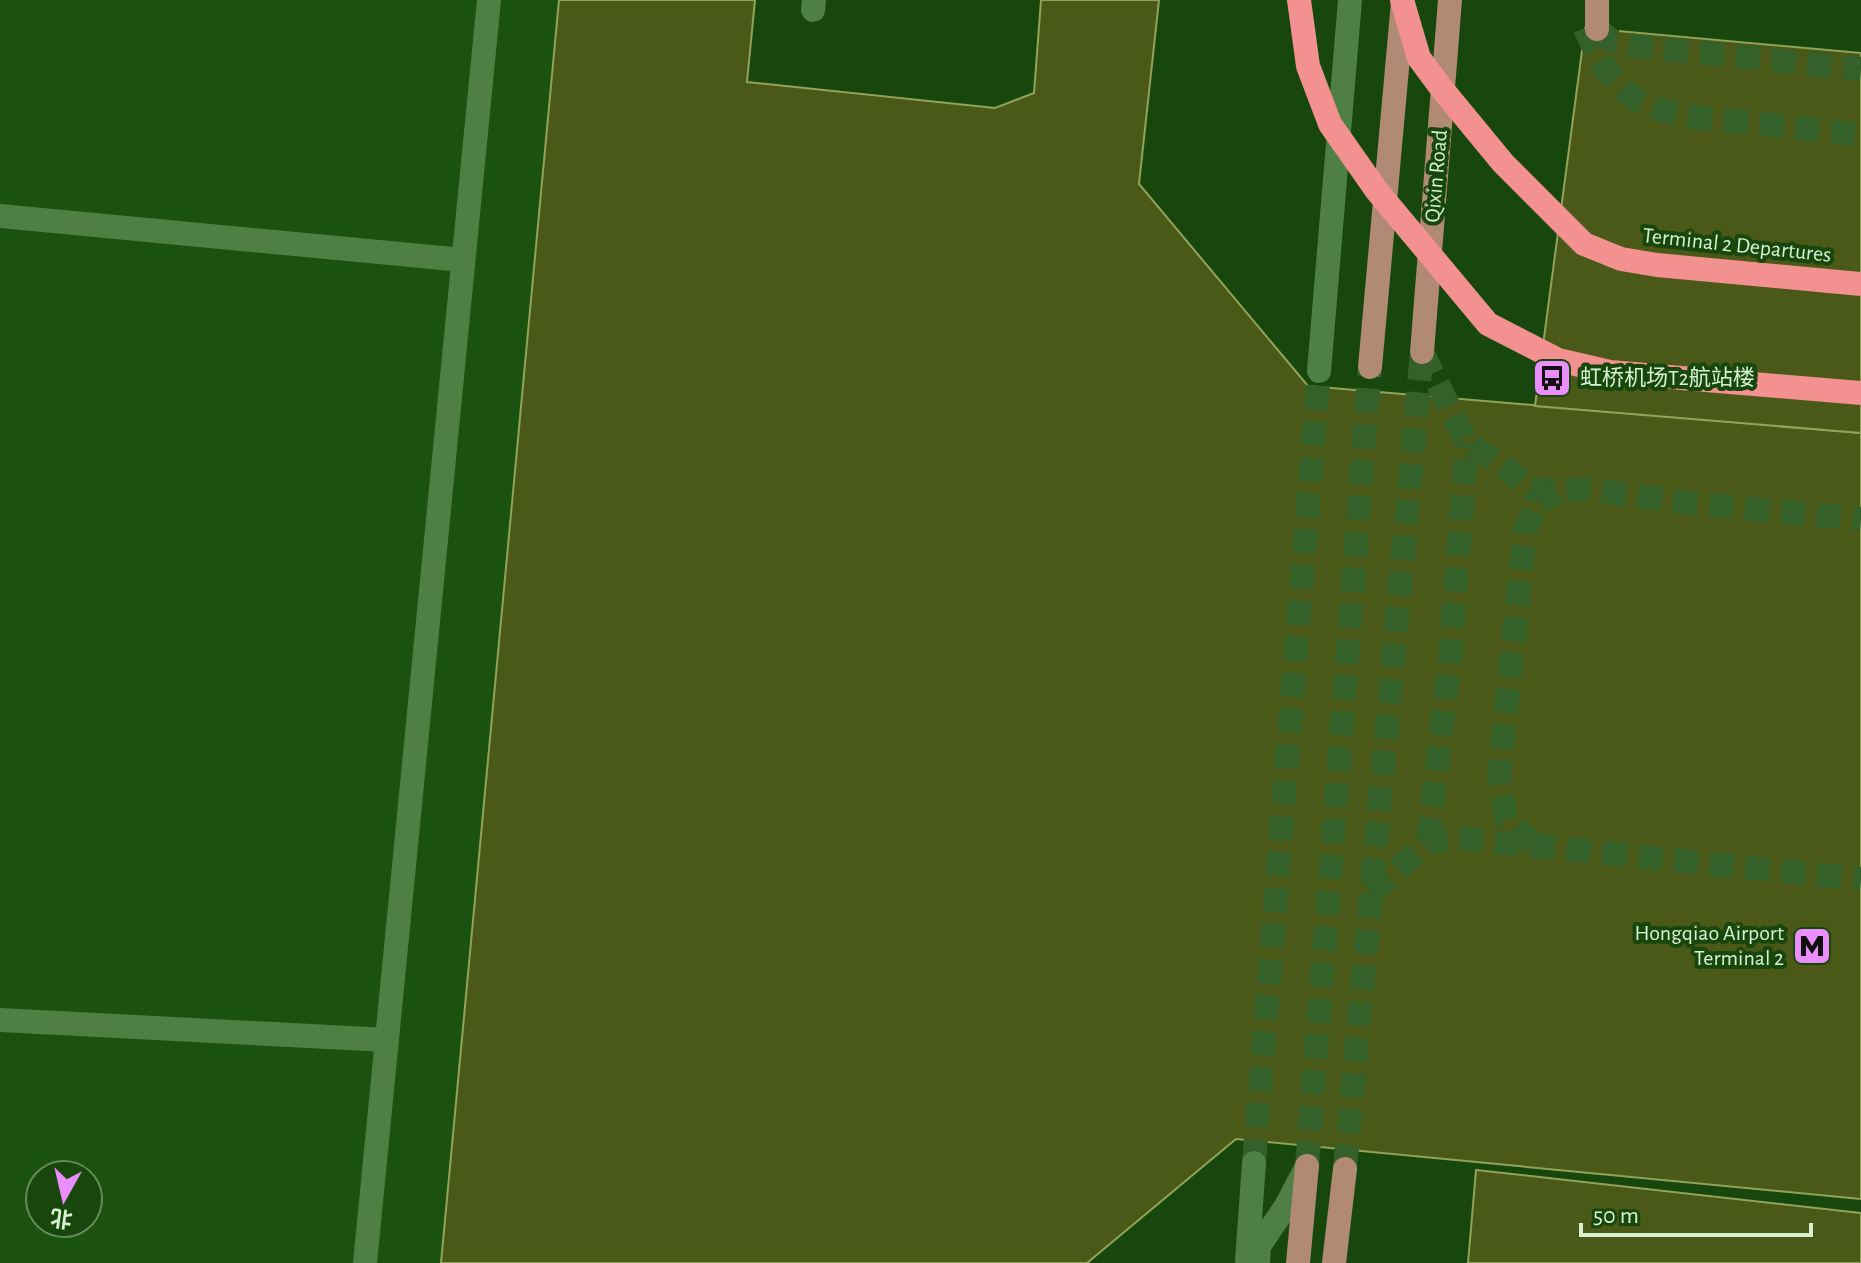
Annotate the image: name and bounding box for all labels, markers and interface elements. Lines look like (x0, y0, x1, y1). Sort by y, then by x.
street label: Qixin Road (1421, 129, 1451, 223)
street label: Terminal 2 Departures (1642, 224, 1832, 266)
bus stop icon: 虹桥机场T2航站楼 (1531, 357, 1573, 399)
place label: 虹桥机场T2航站楼 (1580, 366, 1755, 389)
place label: Hongqiao Airport Terminal 2 (1635, 922, 1784, 969)
metro station icon: Hongqiao Airport Terminal 2 (1791, 925, 1833, 967)
north arrow (24, 1159, 104, 1239)
scale bar (1581, 1187, 1811, 1237)
text: 50 m (1593, 1204, 1639, 1228)
text: 北 (49, 1205, 74, 1231)

